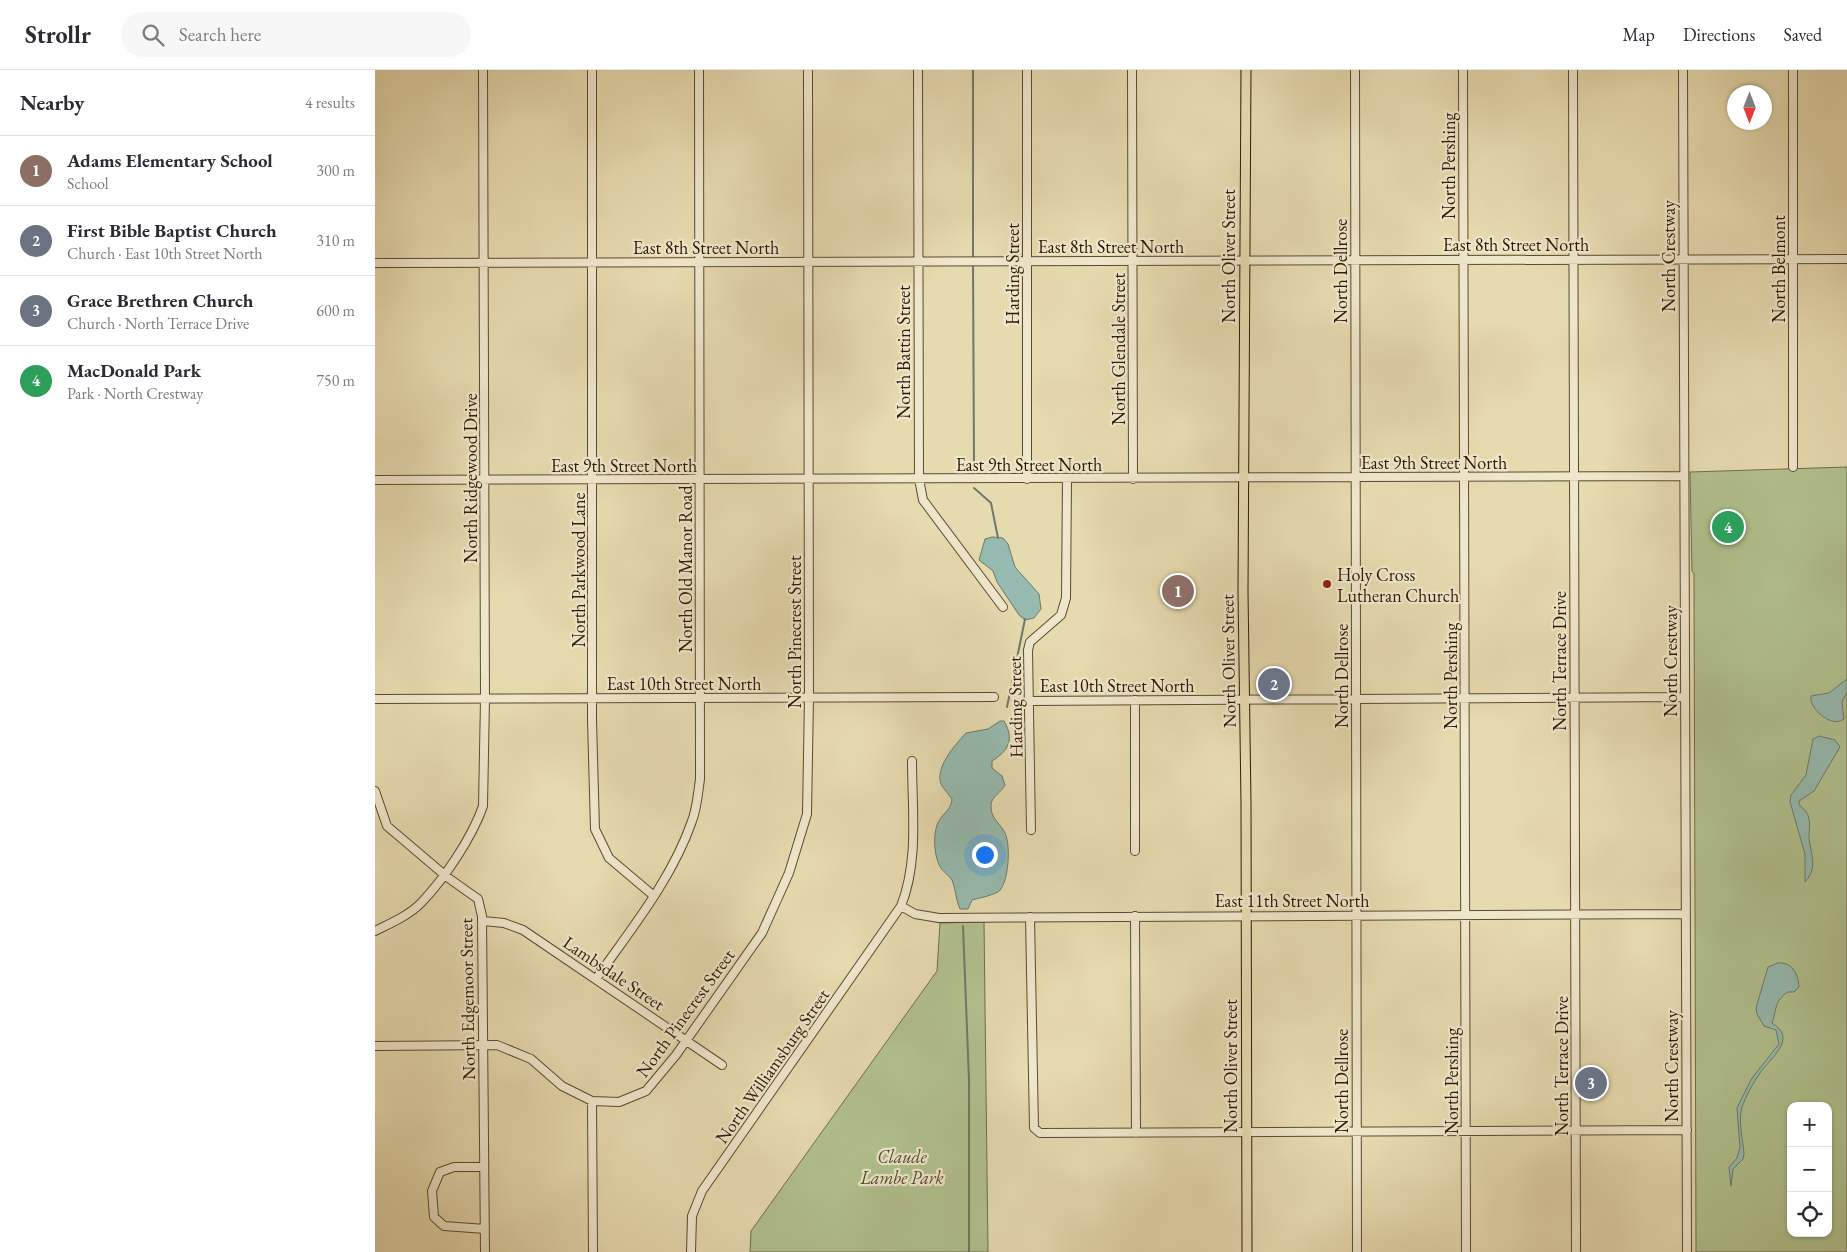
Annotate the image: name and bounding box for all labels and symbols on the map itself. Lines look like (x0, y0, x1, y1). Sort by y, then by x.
north arrow (1727, 85, 1772, 130)
street label: North Pershing (1437, 113, 1460, 219)
street label: North Oliver Street (1217, 189, 1240, 323)
street label: North Crestway (1657, 200, 1680, 312)
street label: North Belmont (1767, 215, 1790, 323)
street label: North Dellrose (1329, 219, 1352, 323)
street label: Harding Street (1001, 223, 1024, 325)
street label: East 8th Street North (1443, 233, 1589, 256)
street label: East 8th Street North (1038, 235, 1184, 258)
street label: East 8th Street North (633, 236, 779, 259)
street label: North Glendale Street (1107, 272, 1130, 425)
street label: North Battin Street (892, 285, 915, 419)
street label: North Ridgewood Drive (459, 393, 482, 563)
street label: East 9th Street North (1361, 451, 1507, 474)
street label: East 9th Street North (956, 453, 1102, 476)
street label: East 9th Street North (551, 454, 697, 477)
street label: North Old Manor Road (674, 485, 697, 653)
street label: North Parkwood Lane (567, 493, 590, 648)
pin: 4 (1712, 508, 1744, 546)
street label: North Pinecrest Street (783, 555, 806, 709)
place label: Holy Cross Lutheran Church (1337, 563, 1459, 607)
pin: 1 (1162, 572, 1194, 610)
marker: Holy Cross Lutheran Church (1321, 578, 1333, 590)
street label: North Terrace Drive (1548, 591, 1571, 731)
street label: North Oliver Street (1215, 594, 1241, 728)
street label: North Crestway (1659, 605, 1682, 717)
street label: North Pershing (1439, 623, 1462, 729)
street label: North Dellrose (1330, 624, 1353, 728)
street label: Harding Street (1003, 656, 1027, 758)
pin: 2 (1258, 665, 1290, 703)
street label: East 10th Street North (607, 672, 762, 695)
street label: East 10th Street North (1040, 674, 1195, 697)
your location (972, 842, 998, 868)
street label: East 11th Street North (1215, 889, 1370, 912)
street label: North Edgemoor Street (454, 917, 480, 1080)
street label: Lambsdale Street (559, 931, 669, 1016)
street label: North Pinecrest Street (631, 944, 739, 1082)
street label: North Williamsburg Street (710, 984, 834, 1148)
street label: North Terrace Drive (1550, 996, 1573, 1136)
street label: North Oliver Street (1219, 999, 1242, 1133)
street label: North Crestway (1660, 1010, 1683, 1122)
street label: North Pershing (1440, 1028, 1463, 1134)
street label: North Dellrose (1330, 1029, 1353, 1133)
pin: 3 (1575, 1064, 1607, 1102)
park label: Claude Lambe Park (859, 1145, 944, 1189)

